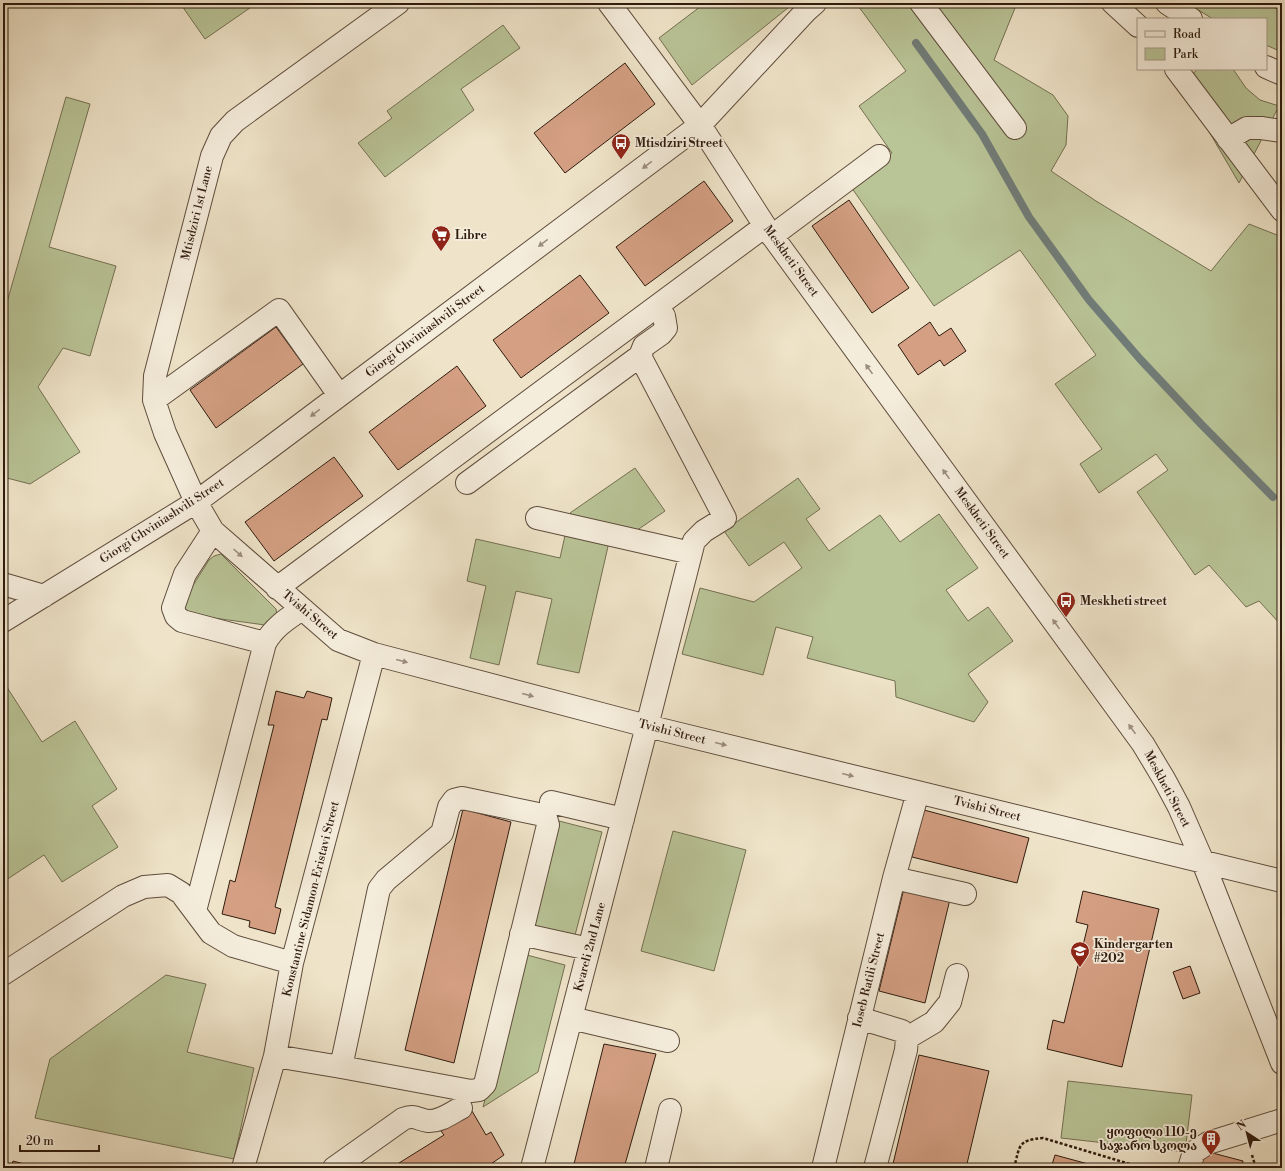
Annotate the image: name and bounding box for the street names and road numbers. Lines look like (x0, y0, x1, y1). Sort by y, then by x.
street label: Mtisdziri 1st Lane (178, 164, 216, 262)
street label: Meskheti Street (760, 222, 822, 300)
street label: Giorgi Ghviniashvili Street (363, 281, 488, 381)
street label: Giorgi Ghviniashvili Street (97, 475, 228, 567)
street label: Meskheti Street (951, 484, 1013, 562)
street label: Tvishi Street (279, 587, 342, 643)
street label: Tvishi Street (637, 716, 708, 748)
street label: Meskheti Street (1140, 748, 1194, 831)
street label: Tvishi Street (952, 793, 1023, 825)
street label: Konstantine Sidamon-Eristavi Street (279, 799, 343, 998)
street label: Kvareli 2nd Lane (571, 901, 609, 993)
street label: Ioseb Ratili Street (850, 930, 888, 1029)

